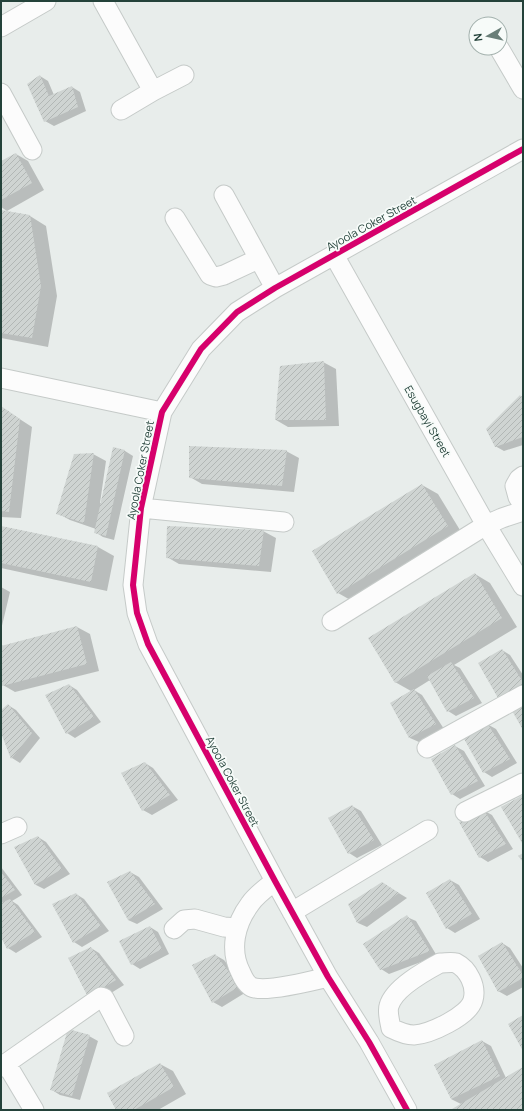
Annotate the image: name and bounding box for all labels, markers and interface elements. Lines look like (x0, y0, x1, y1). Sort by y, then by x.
north arrow (468, 16, 508, 56)
text: N (470, 32, 486, 42)
street label: Ayoola Coker Street (323, 192, 419, 254)
street label: Esugbayi Street (401, 382, 455, 460)
street label: Ayoola Coker Street (123, 419, 157, 521)
street label: Ayoola Coker Street (203, 733, 263, 829)

